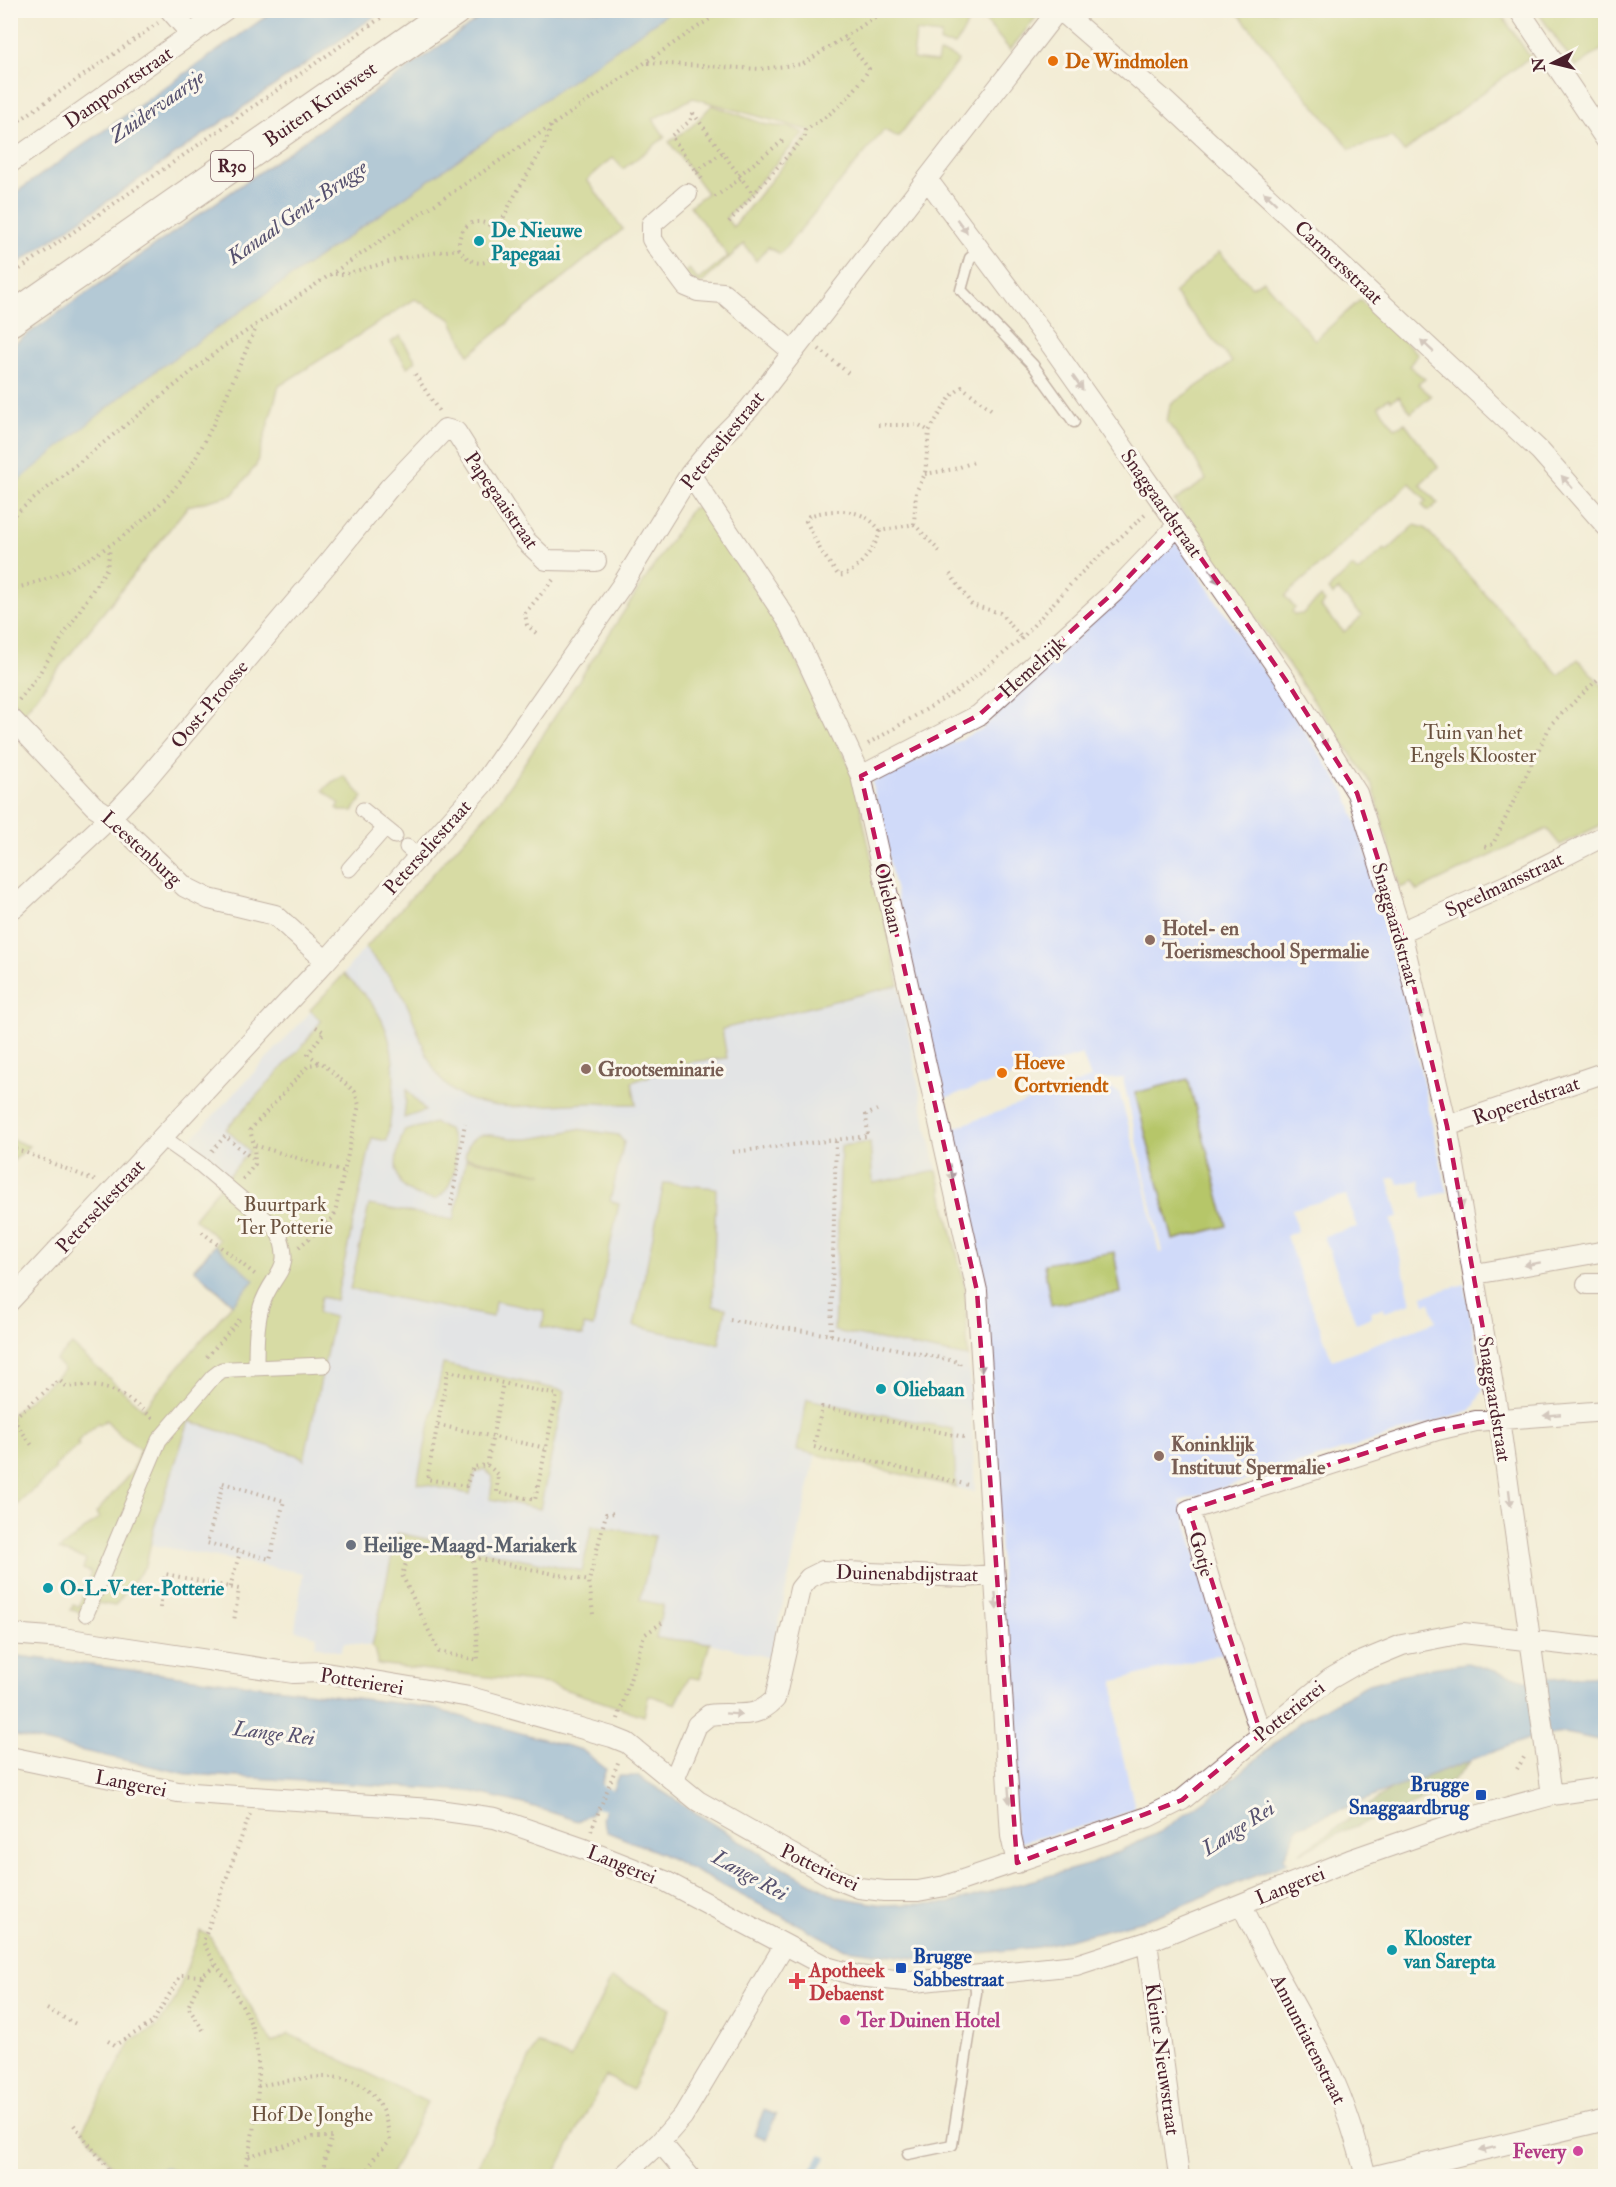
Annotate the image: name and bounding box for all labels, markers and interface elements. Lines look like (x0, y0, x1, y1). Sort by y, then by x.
north arrow (1523, 33, 1583, 93)
street label: Dampoortstraat (59, 40, 178, 135)
place label: De Windmolen (1065, 49, 1189, 74)
marker: De Windmolen (1046, 54, 1060, 68)
street label: Buiten Kruisvest (259, 56, 382, 152)
text: N (1528, 56, 1550, 74)
water label: Zuidervaartje (104, 63, 211, 150)
road number: R30 (211, 151, 253, 181)
water label: Kanaal Gent-Brugge (221, 153, 374, 271)
one-way arrow (1263, 192, 1278, 205)
street label: Carmersstraat (1289, 215, 1389, 310)
place label: De Nieuwe Papegaai (491, 218, 583, 267)
one-way arrow (956, 218, 968, 233)
marker: De Nieuwe Papegaai (472, 234, 486, 248)
one-way arrow (1420, 339, 1435, 353)
one-way arrow (1072, 374, 1084, 390)
street label: Peterseliestraat (675, 386, 770, 495)
street label: Snaggaardstraat (1115, 444, 1208, 563)
street label: Papegaaistraat (458, 447, 545, 555)
one-way arrow (1561, 475, 1574, 490)
one-way arrow (1208, 568, 1220, 584)
street label: Hemelrijk (994, 631, 1071, 704)
street label: Oost-Proosse (165, 655, 254, 754)
park label: Tuin van het Engels Klooster (1410, 720, 1537, 768)
one-way arrow (1317, 730, 1328, 747)
street label: Peterseliestraat (378, 794, 477, 900)
street label: Leestenburg (96, 805, 188, 892)
street label: Speelmansstraat (1441, 846, 1568, 924)
street label: Oliebaan (868, 860, 909, 936)
street label: Snaggaardstraat (1366, 860, 1425, 989)
place label: Hotel- en Toerismeschool Spermalie (1161, 916, 1370, 965)
marker: Hotel- en Toerismeschool Spermalie (1143, 933, 1157, 947)
one-way arrow (1415, 1000, 1425, 1019)
place label: Hoeve Cortvriendt (1014, 1050, 1109, 1098)
place label: Grootseminarie (598, 1057, 724, 1082)
marker: Grootseminarie (579, 1062, 593, 1076)
marker: Hoeve Cortvriendt (995, 1066, 1009, 1080)
street label: Ropeerdstraat (1469, 1070, 1584, 1131)
street label: Peterseliestraat (50, 1154, 151, 1259)
one-way arrow (947, 1163, 956, 1182)
one-way arrow (1457, 1191, 1466, 1210)
park label: Buurtpark Ter Potterie (237, 1192, 333, 1240)
one-way arrow (1522, 1260, 1541, 1269)
street label: Snaggaardstraat (1472, 1335, 1517, 1464)
one-way arrow (976, 1355, 986, 1374)
place label: Oliebaan (893, 1377, 965, 1402)
marker: Oliebaan (874, 1382, 888, 1396)
one-way arrow (1543, 1410, 1562, 1420)
place label: Koninklijk Instituut Spermalie (1171, 1432, 1326, 1481)
marker: Koninklijk Instituut Spermalie (1152, 1449, 1166, 1463)
one-way arrow (1505, 1489, 1514, 1508)
street label: Gotje (1183, 1529, 1220, 1580)
place label: Heilige-Maagd-Mariakerk (363, 1533, 577, 1559)
marker: Heilige-Maagd-Mariakerk (344, 1538, 358, 1552)
street label: Duinenabdijstraat (836, 1560, 979, 1587)
place label: O-L-V-ter-Potterie (60, 1576, 225, 1601)
marker: O-L-V-ter-Potterie (41, 1581, 55, 1595)
one-way arrow (991, 1591, 1001, 1610)
street label: Potterierei (318, 1663, 405, 1700)
street label: Potterierei (1249, 1675, 1330, 1748)
one-way arrow (724, 1709, 743, 1718)
water label: Lange Rei (231, 1715, 317, 1752)
street label: Langerei (93, 1764, 169, 1803)
place label: Brugge Snaggaardbrug (1349, 1772, 1470, 1821)
one-way arrow (1004, 1786, 1014, 1805)
marker: Brugge Snaggaardbrug (1474, 1788, 1488, 1802)
water label: Lange Rei (1196, 1795, 1280, 1863)
street label: Potterierei (776, 1838, 863, 1897)
street label: Langerei (584, 1839, 660, 1890)
water label: Lange Rei (707, 1843, 792, 1907)
street label: Langerei (1252, 1860, 1328, 1911)
place label: Klooster van Sarepta (1403, 1926, 1496, 1975)
marker: Klooster van Sarepta (1385, 1943, 1399, 1957)
place label: Brugge Sabbestraat (913, 1944, 1005, 1992)
place label: Apotheek Debaenst (808, 1958, 885, 2006)
marker: Brugge Sabbestraat (894, 1961, 908, 1975)
street label: Annuntiatenstraat (1265, 1969, 1352, 2109)
marker: Apotheek Debaenst (790, 1974, 804, 1988)
street label: Kleine Nieuwstraat (1139, 1981, 1186, 2137)
place label: Ter Duinen Hotel (856, 2008, 1001, 2033)
marker: Ter Duinen Hotel (838, 2013, 852, 2027)
park label: Hof De Jonghe (251, 2102, 373, 2127)
place label: Fevery (1513, 2139, 1567, 2165)
marker: Fevery (1571, 2144, 1585, 2158)
one-way arrow (1478, 2145, 1497, 2155)

